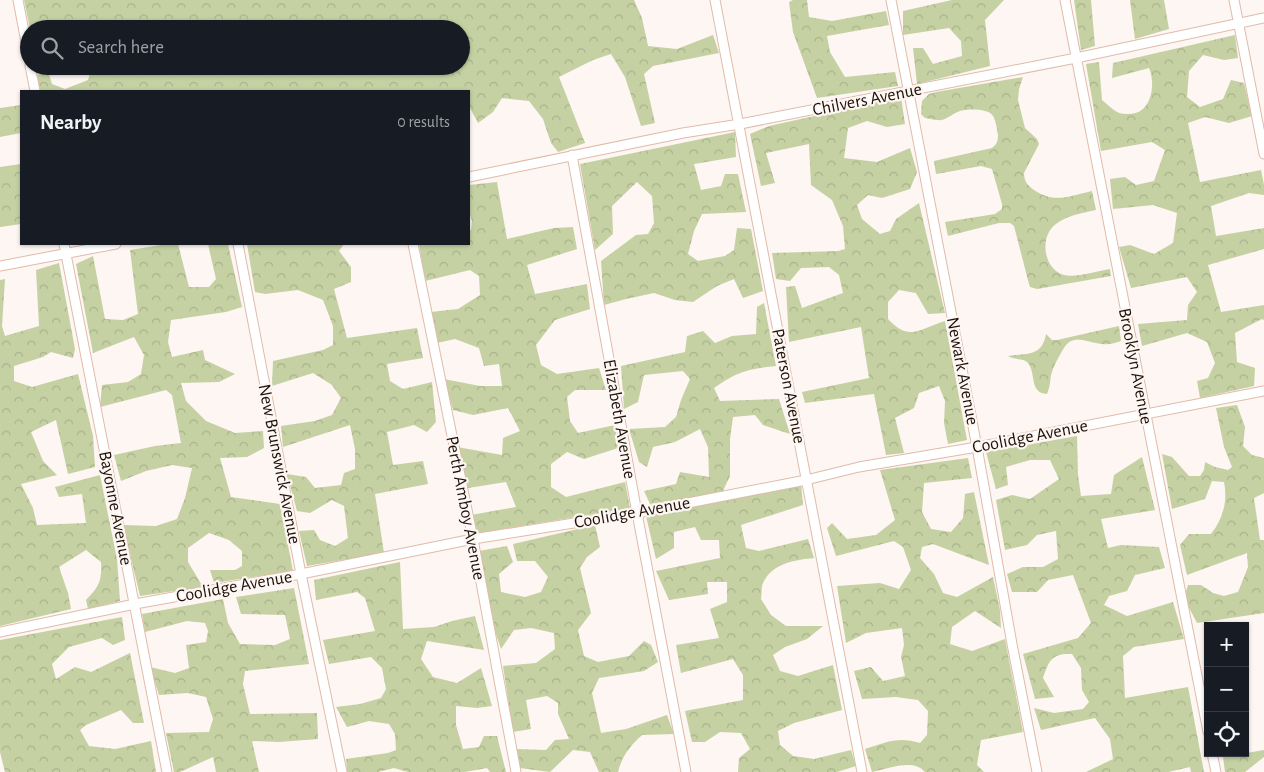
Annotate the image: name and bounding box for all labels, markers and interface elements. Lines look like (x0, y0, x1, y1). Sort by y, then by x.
search box (20, 20, 470, 75)
icon: search (38, 34, 66, 62)
text: Search here (78, 38, 164, 57)
street label: Chilvers Avenue (811, 81, 923, 119)
text: Nearby (40, 112, 101, 133)
text: 0 results (397, 114, 450, 130)
street label: Brooklyn Avenue (1115, 307, 1155, 426)
street label: Newark Avenue (943, 316, 981, 427)
street label: Paterson Avenue (768, 327, 808, 445)
street label: Elizabeth Avenue (600, 358, 638, 480)
street label: New Brunswick Avenue (255, 383, 303, 546)
street label: Coolidge Avenue (971, 417, 1089, 457)
street label: Perth Amboy Avenue (442, 435, 488, 582)
street label: Bayonne Avenue (95, 450, 135, 567)
street label: Coolidge Avenue (573, 494, 692, 532)
street label: Coolidge Avenue (175, 568, 294, 606)
map controls (1204, 622, 1249, 757)
button: + (1204, 622, 1249, 667)
button: − (1204, 667, 1249, 712)
button: locate (1204, 712, 1249, 757)

